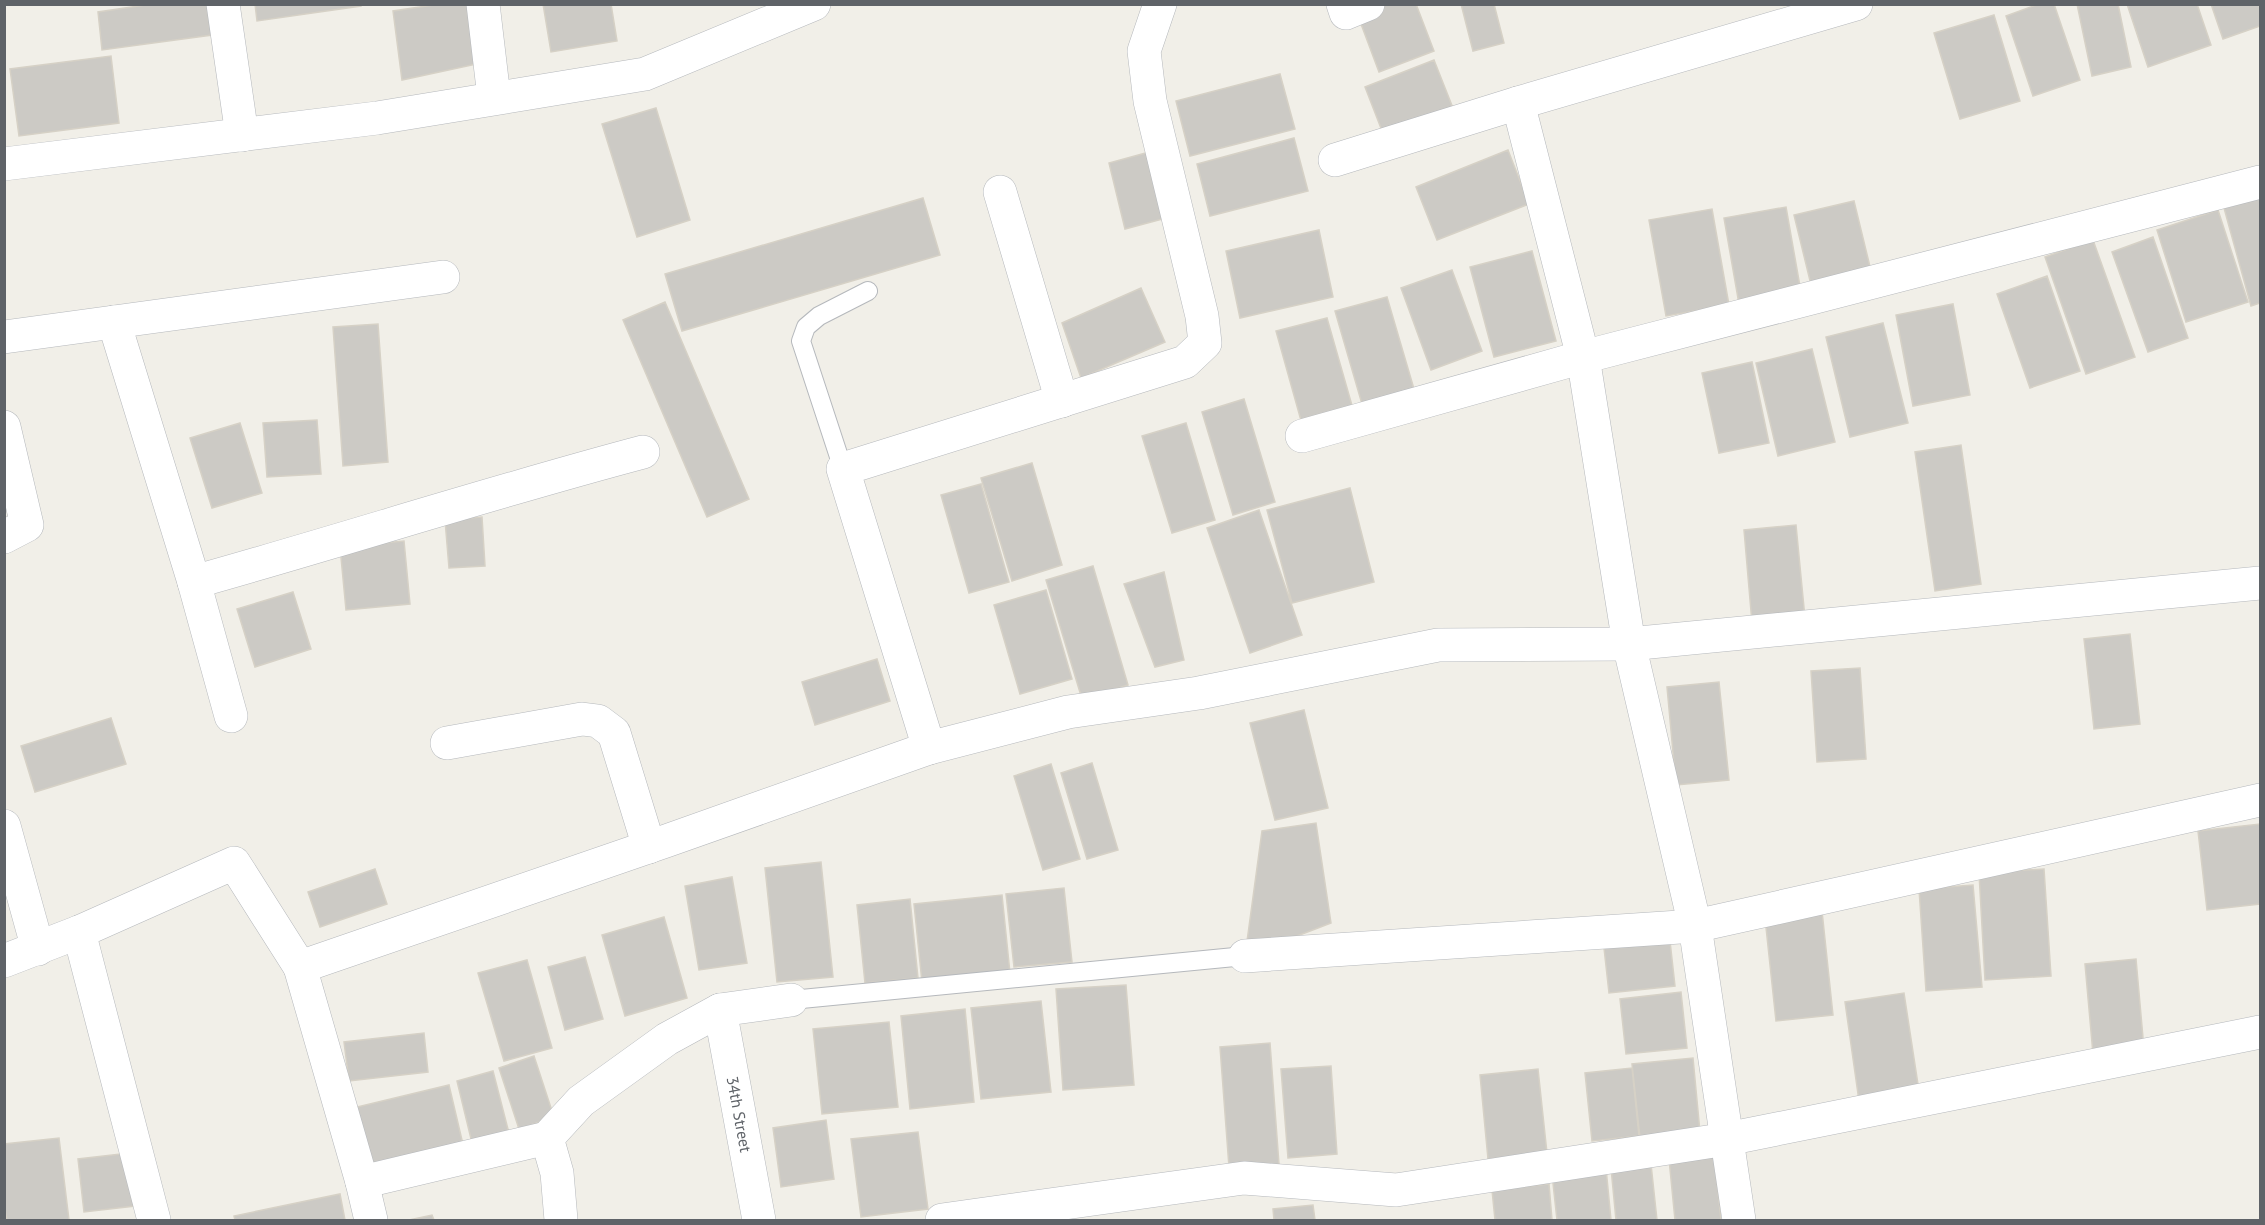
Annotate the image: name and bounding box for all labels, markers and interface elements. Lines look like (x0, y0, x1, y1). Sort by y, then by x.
street label: 34th Street (723, 1075, 756, 1154)

